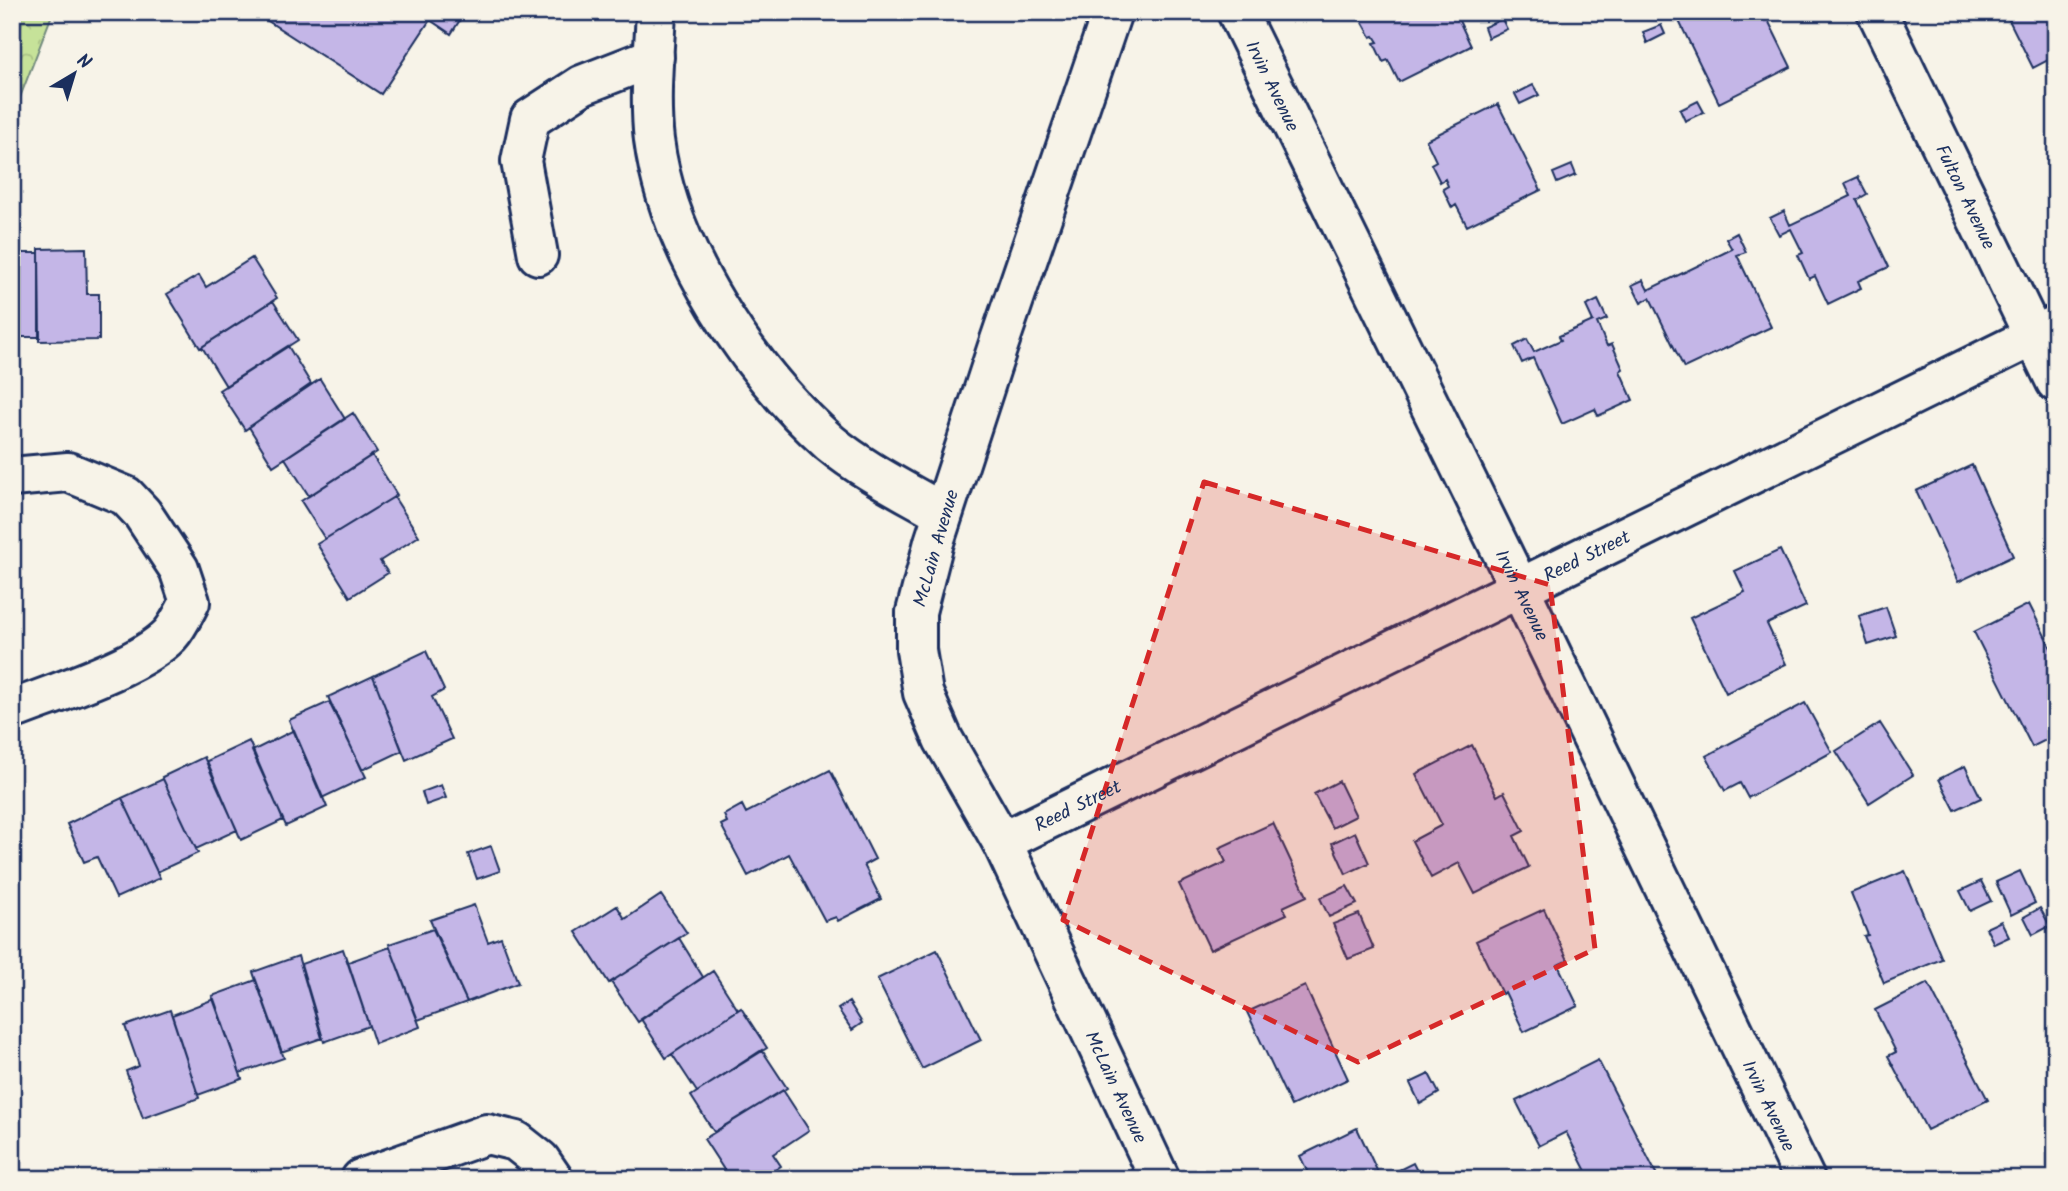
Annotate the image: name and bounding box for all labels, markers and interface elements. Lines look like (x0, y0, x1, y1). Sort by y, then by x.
street label: Irvin Avenue (1236, 36, 1307, 138)
north arrow (38, 38, 108, 108)
text: N (69, 47, 97, 78)
street label: Fulton Avenue (1926, 140, 2003, 255)
street label: McLain Avenue (906, 486, 968, 611)
street label: Reed Street (1539, 523, 1637, 591)
street label: Irvin Avenue (1486, 545, 1556, 647)
street label: Reed Street (1030, 772, 1127, 841)
street label: McLain Avenue (1076, 1026, 1154, 1149)
street label: Irvin Avenue (1733, 1055, 1803, 1157)

